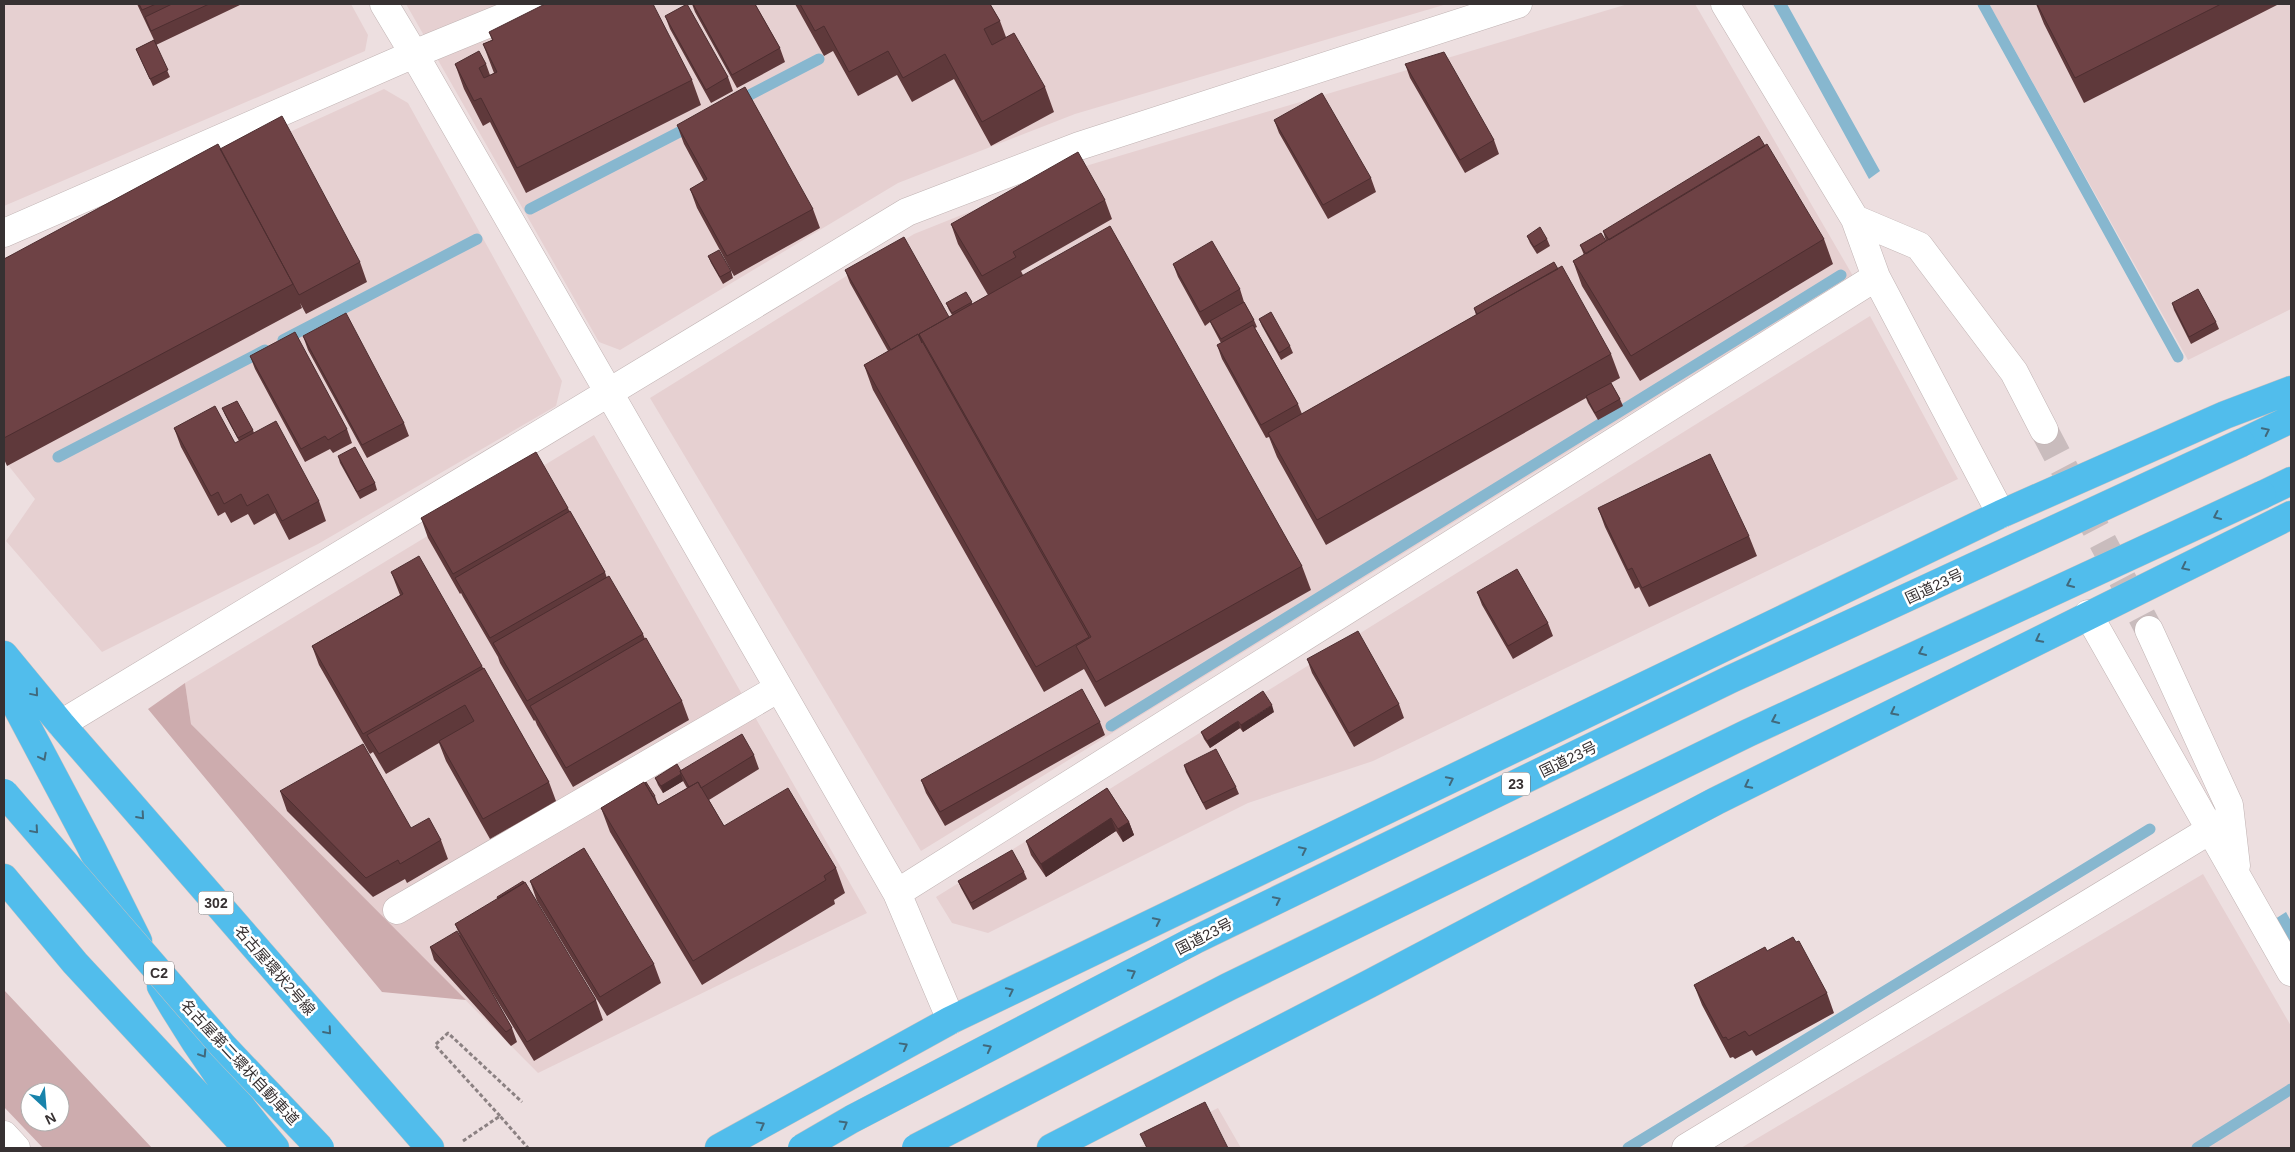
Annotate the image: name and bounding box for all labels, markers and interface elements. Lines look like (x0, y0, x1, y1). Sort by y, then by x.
one-way arrow (2261, 427, 2270, 438)
one-way arrow (2213, 509, 2222, 520)
one-way arrow (2181, 561, 2190, 571)
street label: 国道23号 (1902, 565, 1966, 607)
one-way arrow (2066, 578, 2075, 588)
one-way arrow (2035, 633, 2044, 643)
one-way arrow (1918, 646, 1927, 656)
one-way arrow (29, 687, 37, 696)
one-way arrow (1890, 706, 1899, 716)
one-way arrow (1771, 714, 1780, 725)
street label: 国道23号 (1537, 738, 1599, 780)
one-way arrow (37, 751, 47, 760)
road number: 23 (1502, 772, 1530, 796)
one-way arrow (1444, 776, 1453, 786)
one-way arrow (1744, 778, 1753, 789)
one-way arrow (135, 810, 143, 819)
one-way arrow (30, 824, 38, 833)
one-way arrow (1298, 846, 1307, 856)
road number: 302 (198, 891, 234, 914)
one-way arrow (1272, 896, 1281, 906)
street label: 国道23号 (1173, 914, 1235, 958)
one-way arrow (1152, 916, 1161, 927)
street label: 名古屋環状2号線 (231, 922, 319, 1018)
road number: C2 (144, 961, 174, 984)
one-way arrow (1127, 969, 1136, 979)
one-way arrow (1005, 987, 1014, 997)
street label: 名古屋第二環状自動車道 (178, 996, 302, 1128)
one-way arrow (322, 1025, 331, 1034)
one-way arrow (898, 1042, 907, 1052)
one-way arrow (983, 1044, 992, 1054)
one-way arrow (197, 1048, 206, 1057)
north arrow (20, 1082, 70, 1132)
text: N (43, 1109, 59, 1128)
one-way arrow (839, 1120, 848, 1130)
one-way arrow (756, 1121, 765, 1131)

